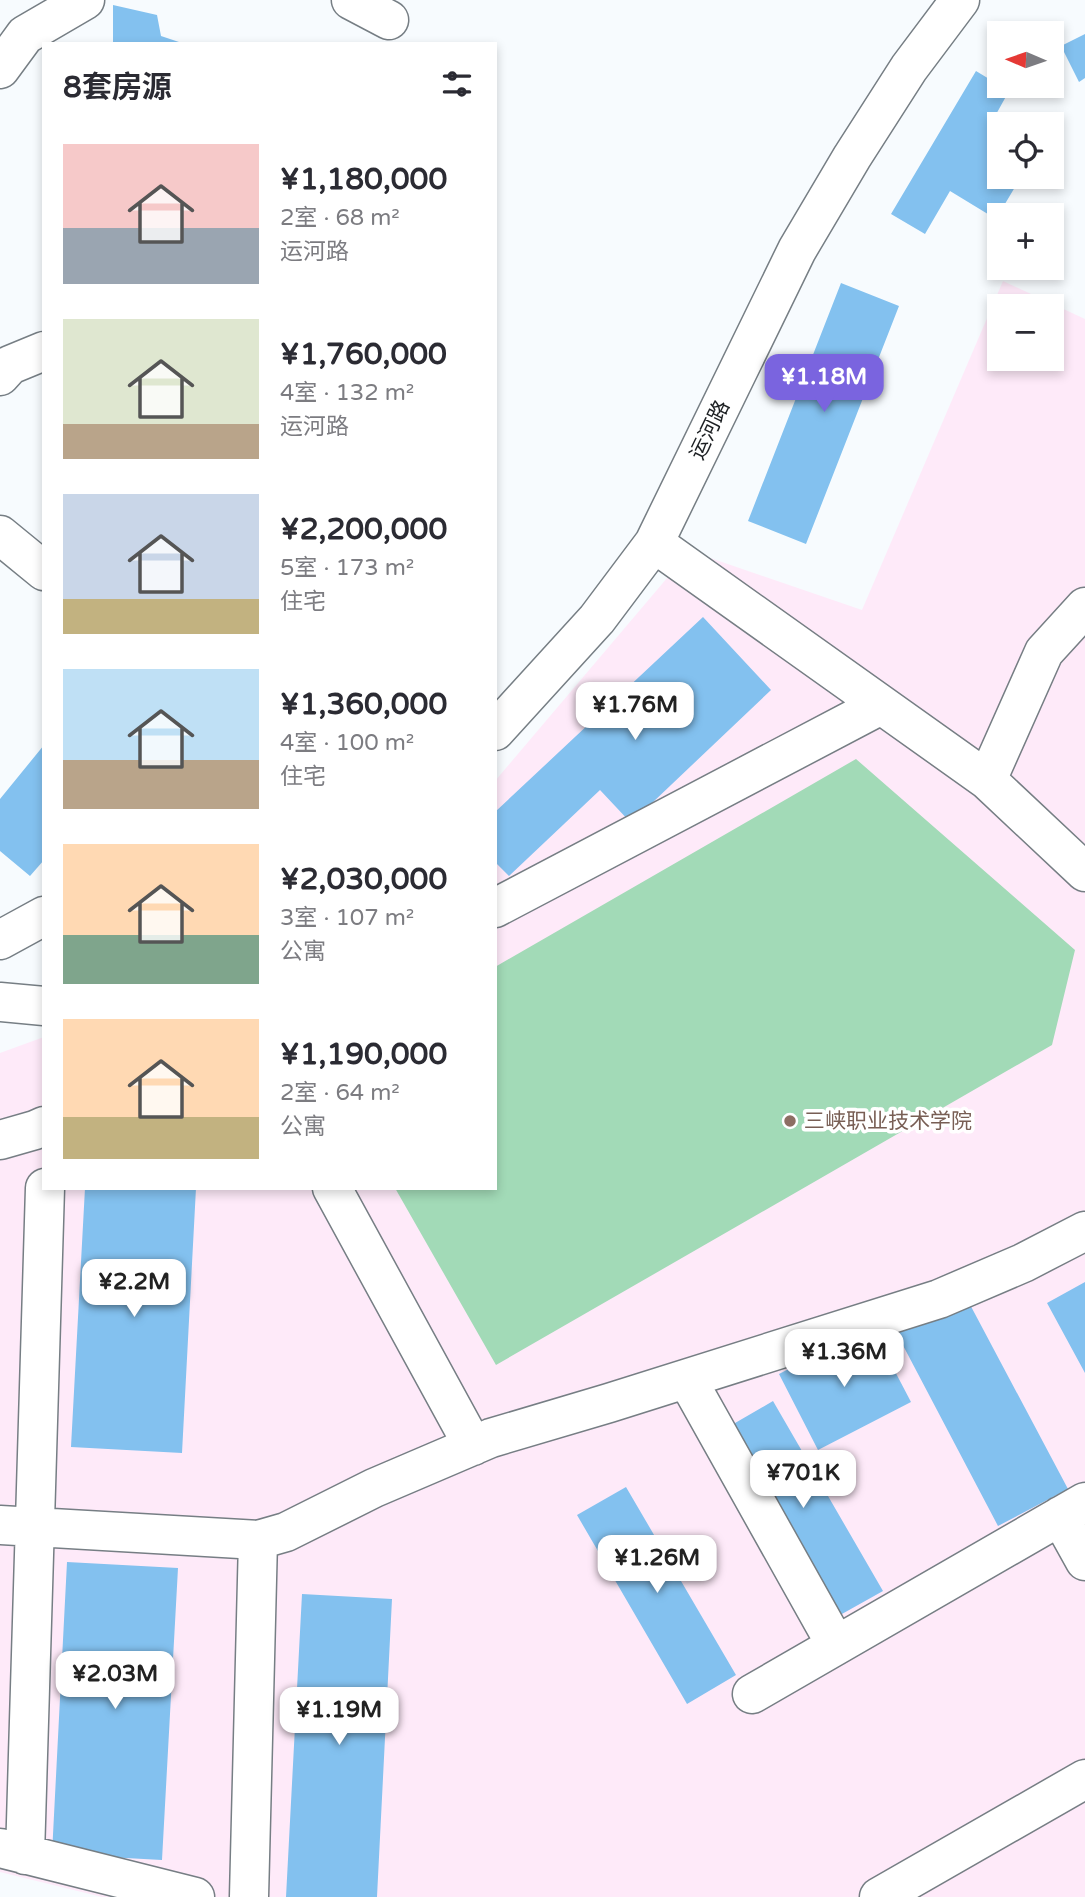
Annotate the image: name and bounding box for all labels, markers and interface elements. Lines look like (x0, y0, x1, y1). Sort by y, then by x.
north arrow (987, 21, 1064, 98)
map controls (987, 21, 1064, 371)
icon: filters (438, 65, 476, 103)
text: 8套房源 (63, 69, 172, 106)
button: locate (987, 112, 1064, 189)
text: ¥1,180,000 (280, 161, 447, 198)
icon: home (119, 172, 203, 256)
button: + (987, 203, 1064, 280)
text: 2室 · 68 m² (280, 204, 400, 232)
text: 运河路 (280, 238, 349, 266)
button: − (987, 294, 1064, 371)
text: ¥1,760,000 (280, 336, 447, 373)
icon: home (119, 347, 203, 431)
pin: ¥1.18M (767, 354, 881, 414)
text: ¥1.18M (781, 363, 867, 391)
text: 4室 · 132 m² (280, 379, 414, 407)
street label: 运河路 (685, 396, 735, 464)
text: 运河路 (280, 413, 349, 441)
text: ¥2,200,000 (280, 511, 447, 548)
icon: home (119, 522, 203, 606)
text: 5室 · 173 m² (280, 554, 414, 582)
text: 住宅 (280, 588, 326, 616)
pin: ¥1.76M (578, 682, 692, 742)
text: ¥1,360,000 (280, 686, 447, 723)
text: ¥1.76M (592, 691, 678, 719)
icon: home (119, 697, 203, 781)
text: 4室 · 100 m² (280, 729, 414, 757)
text: 住宅 (280, 763, 326, 791)
text: ¥2,030,000 (280, 861, 447, 898)
icon: home (119, 872, 203, 956)
text: 3室 · 107 m² (280, 904, 414, 932)
text: 公寓 (280, 938, 326, 966)
text: ¥1,190,000 (280, 1036, 447, 1073)
icon: home (119, 1047, 203, 1131)
text: 2室 · 64 m² (280, 1079, 400, 1107)
place label: 三峡职业技术学院 (804, 1109, 972, 1134)
text: 公寓 (280, 1113, 326, 1141)
marker: 三峡职业技术学院 (782, 1113, 798, 1129)
pin: ¥2.2M (85, 1260, 183, 1319)
text: ¥2.2M (98, 1268, 170, 1296)
pin: ¥1.36M (787, 1330, 901, 1389)
text: ¥1.36M (801, 1338, 887, 1366)
pin: ¥701K (754, 1450, 852, 1510)
text: ¥701K (766, 1459, 840, 1487)
pin: ¥1.26M (600, 1536, 714, 1595)
text: ¥1.26M (614, 1544, 700, 1572)
pin: ¥2.03M (58, 1652, 172, 1711)
text: ¥2.03M (72, 1660, 158, 1688)
pin: ¥1.19M (282, 1688, 396, 1747)
text: ¥1.19M (296, 1696, 382, 1724)

